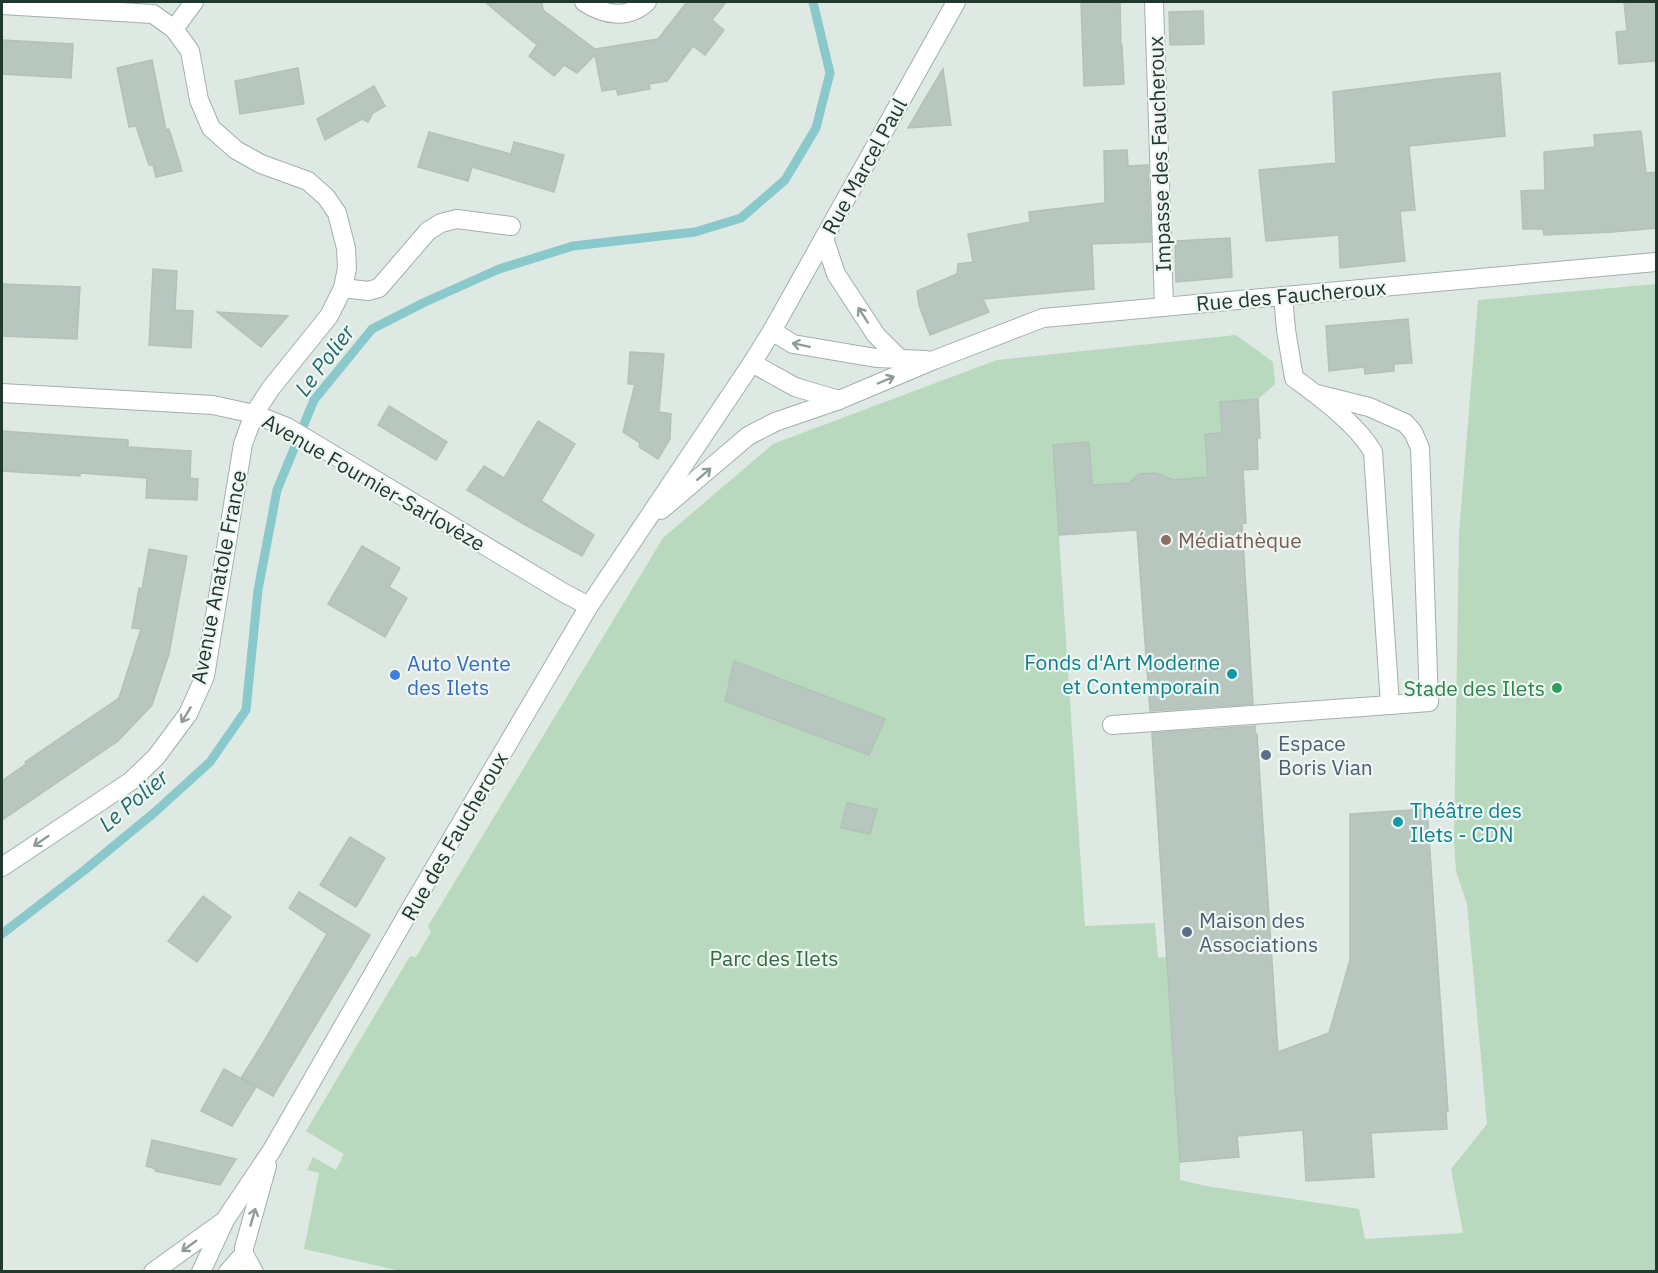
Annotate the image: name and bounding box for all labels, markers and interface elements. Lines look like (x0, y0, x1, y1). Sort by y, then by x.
street label: Impasse des Faucheroux (1141, 35, 1177, 272)
street label: Rue Marcel Paul (815, 93, 913, 239)
street label: Rue des Faucheroux (1195, 273, 1388, 317)
one-way arrow (856, 307, 868, 324)
water label: Le Polier (288, 318, 361, 402)
one-way arrow (792, 338, 811, 350)
one-way arrow (877, 374, 895, 385)
street label: Avenue Fournier-Sarlovèze (258, 407, 490, 557)
one-way arrow (696, 467, 711, 481)
street label: Avenue Anatole France (184, 468, 252, 686)
place label: Médiathèque (1178, 526, 1302, 554)
marker: Médiathèque (1159, 533, 1173, 547)
place label: Fonds d'Art Moderne et Contemporain (1024, 648, 1220, 700)
place label: Auto Vente des Ilets (407, 649, 511, 701)
marker: Fonds d'Art Moderne et Contemporain (1225, 667, 1239, 681)
marker: Auto Vente des Ilets (388, 668, 402, 682)
place label: Stade des Ilets (1403, 674, 1545, 702)
marker: Stade des Ilets (1550, 681, 1564, 695)
one-way arrow (179, 706, 191, 723)
place label: Espace Boris Vian (1278, 729, 1373, 781)
street label: Rue des Faucheroux (394, 746, 514, 926)
marker: Espace Boris Vian (1259, 748, 1273, 762)
water label: Le Polier (92, 762, 175, 838)
place label: Théâtre des Ilets - CDN (1410, 796, 1522, 848)
marker: Théâtre des Ilets - CDN (1391, 815, 1405, 829)
one-way arrow (33, 835, 49, 847)
place label: Maison des Associations (1199, 906, 1318, 958)
marker: Maison des Associations (1180, 925, 1194, 939)
park label: Parc des Ilets (710, 944, 838, 972)
one-way arrow (248, 1207, 259, 1226)
one-way arrow (182, 1240, 198, 1252)

